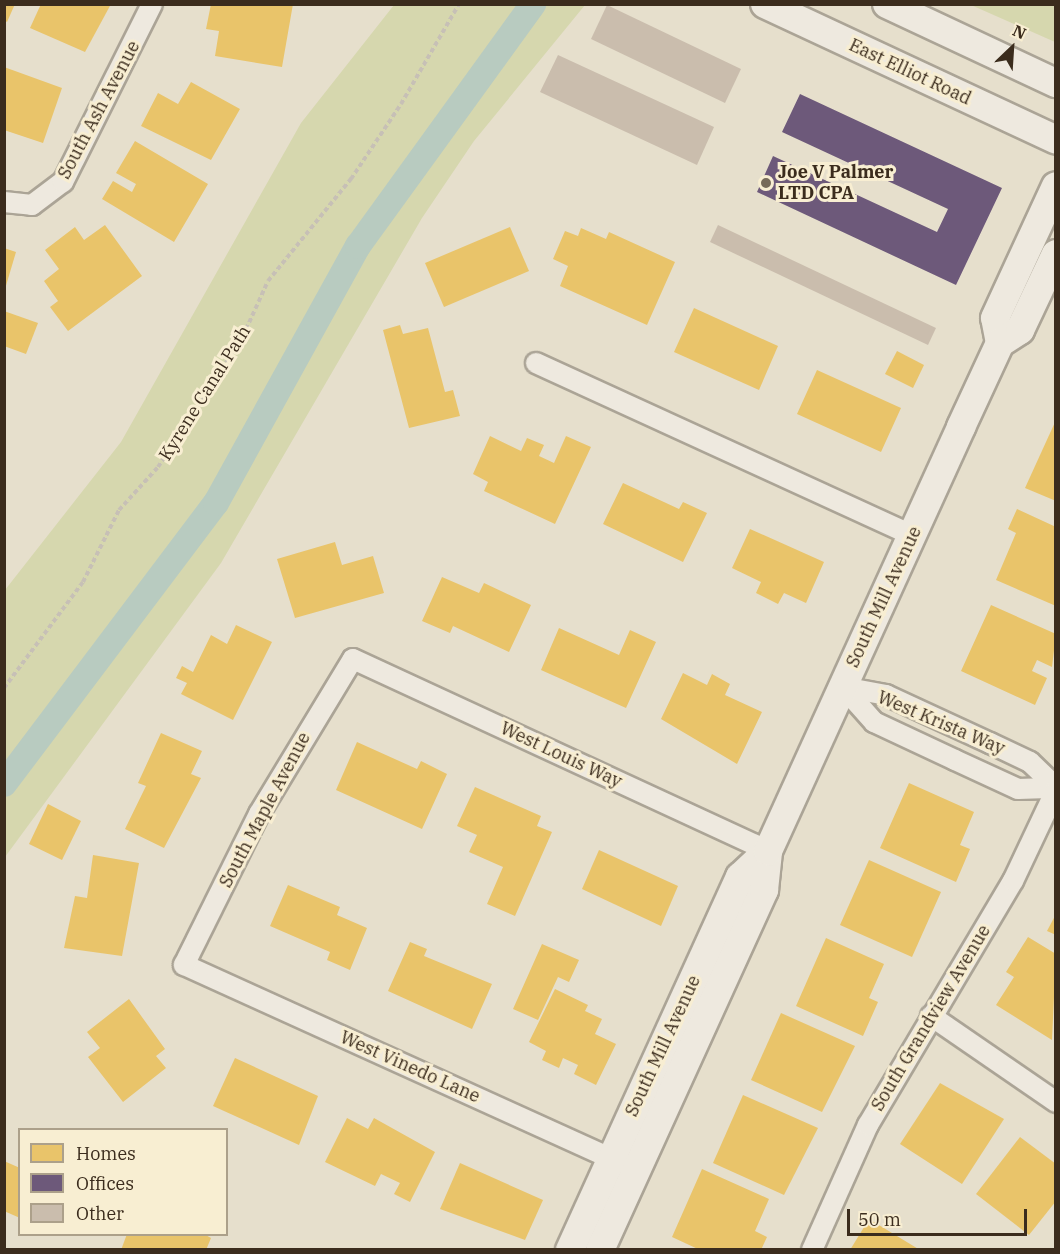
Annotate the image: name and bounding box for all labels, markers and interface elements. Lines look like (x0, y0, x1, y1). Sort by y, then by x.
north arrow (982, 18, 1042, 78)
text: N (1010, 20, 1030, 43)
street label: East Elliot Road (846, 34, 974, 110)
street label: South Ash Avenue (53, 37, 145, 183)
place label: Joe V Palmer LTD CPA (778, 162, 893, 204)
marker: Joe V Palmer LTD CPA (759, 176, 773, 190)
street label: Kyrene Canal Path (155, 321, 255, 465)
street label: South Mill Avenue (842, 523, 926, 671)
street label: West Krista Way (874, 686, 1008, 760)
street label: West Louis Way (497, 717, 625, 793)
street label: South Maple Avenue (215, 729, 315, 891)
street label: South Grandview Avenue (867, 921, 995, 1115)
street label: South Mill Avenue (621, 972, 705, 1120)
street label: West Vinedo Lane (337, 1026, 483, 1108)
legend (18, 1128, 228, 1236)
text: Homes (76, 1142, 136, 1165)
text: Offices (76, 1172, 134, 1195)
scale bar (850, 1197, 1030, 1235)
text: Other (76, 1202, 124, 1225)
text: 50 m (858, 1208, 901, 1231)

